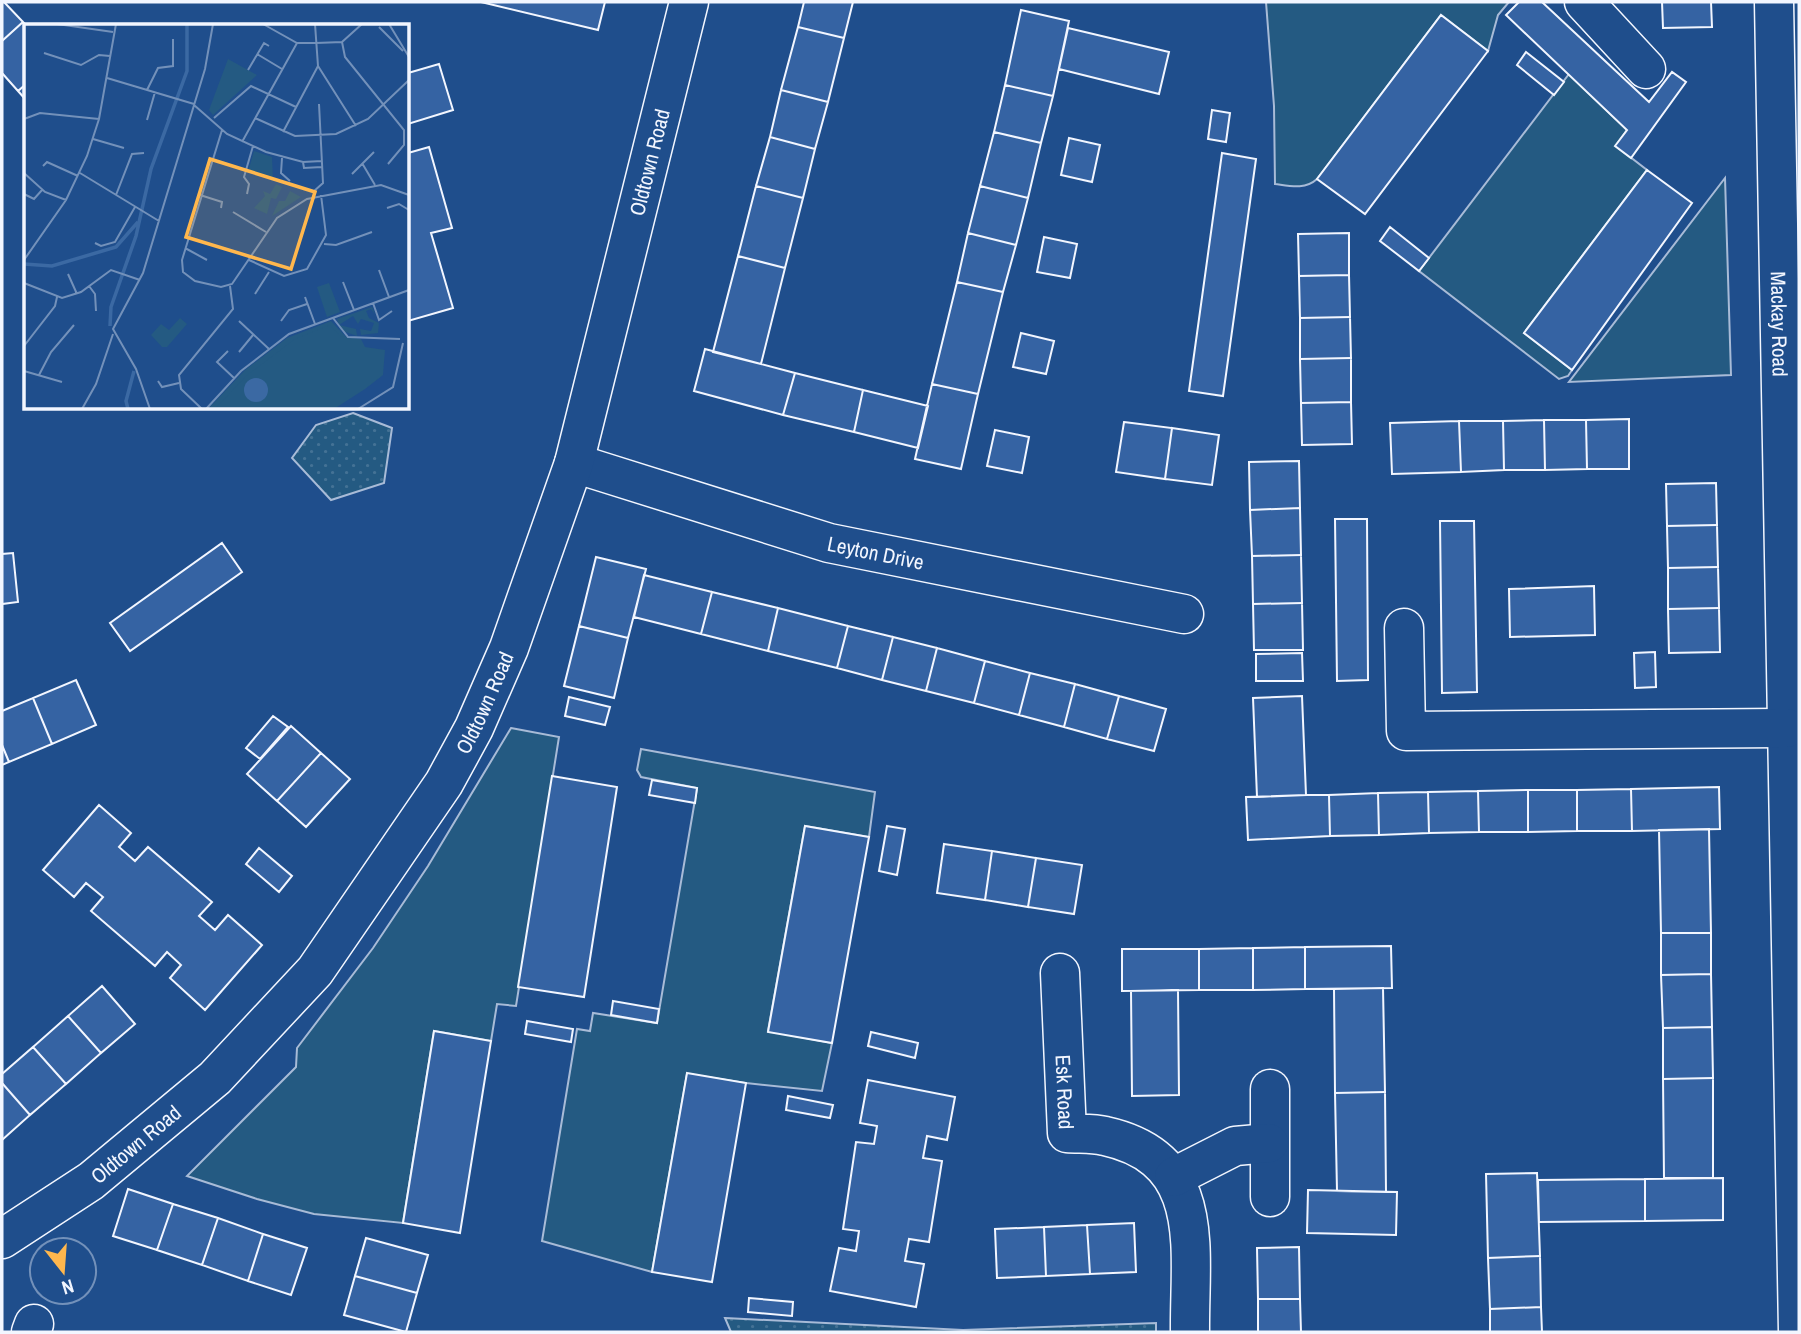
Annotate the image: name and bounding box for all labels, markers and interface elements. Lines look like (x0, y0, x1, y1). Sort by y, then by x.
inset map (24, 24, 410, 410)
street label: Oldtown Road (622, 106, 676, 219)
street label: Mackay Road (1764, 271, 1795, 377)
street label: Leyton Drive (825, 529, 927, 576)
street label: Oldtown Road (448, 647, 520, 759)
street label: Esk Road (1049, 1054, 1081, 1130)
street label: Oldtown Road (84, 1098, 187, 1190)
north arrow (28, 1236, 98, 1306)
text: N (59, 1273, 77, 1301)

